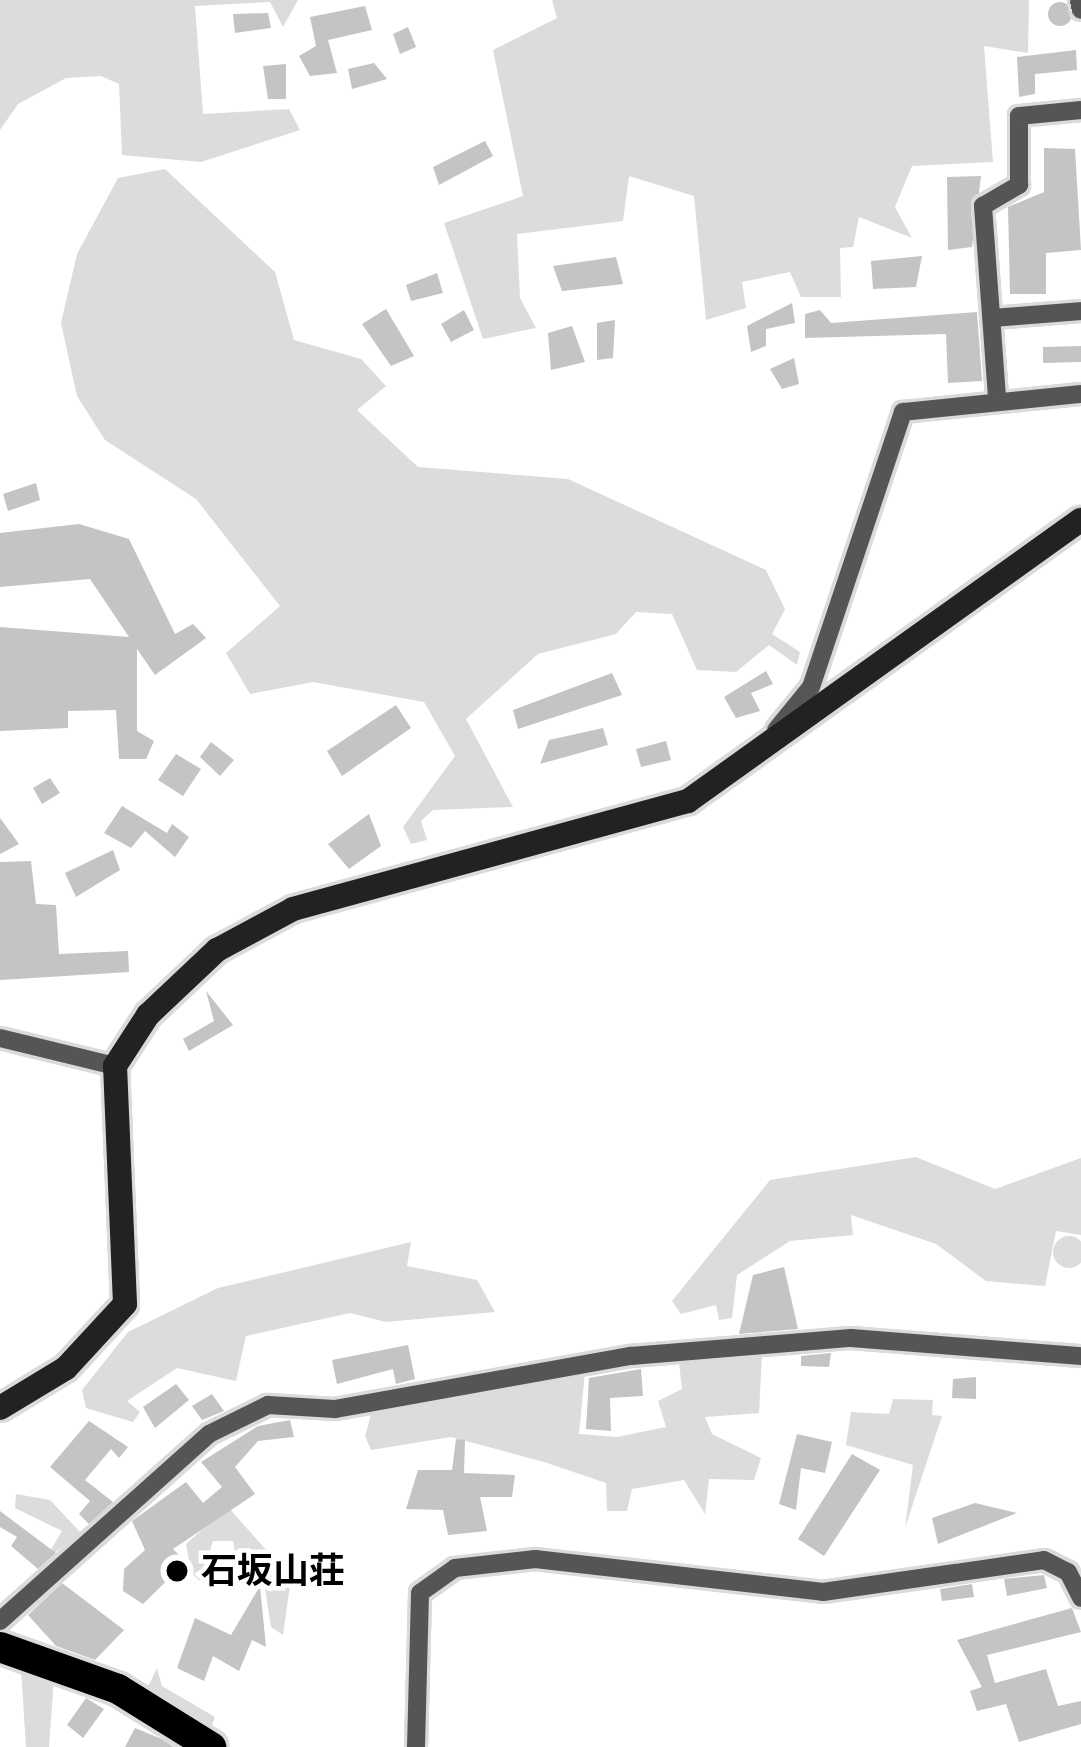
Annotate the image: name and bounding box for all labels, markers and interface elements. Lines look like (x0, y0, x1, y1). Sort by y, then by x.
place label: 石坂山荘 (201, 1549, 345, 1593)
marker: 石坂山荘 (164, 1558, 190, 1584)

